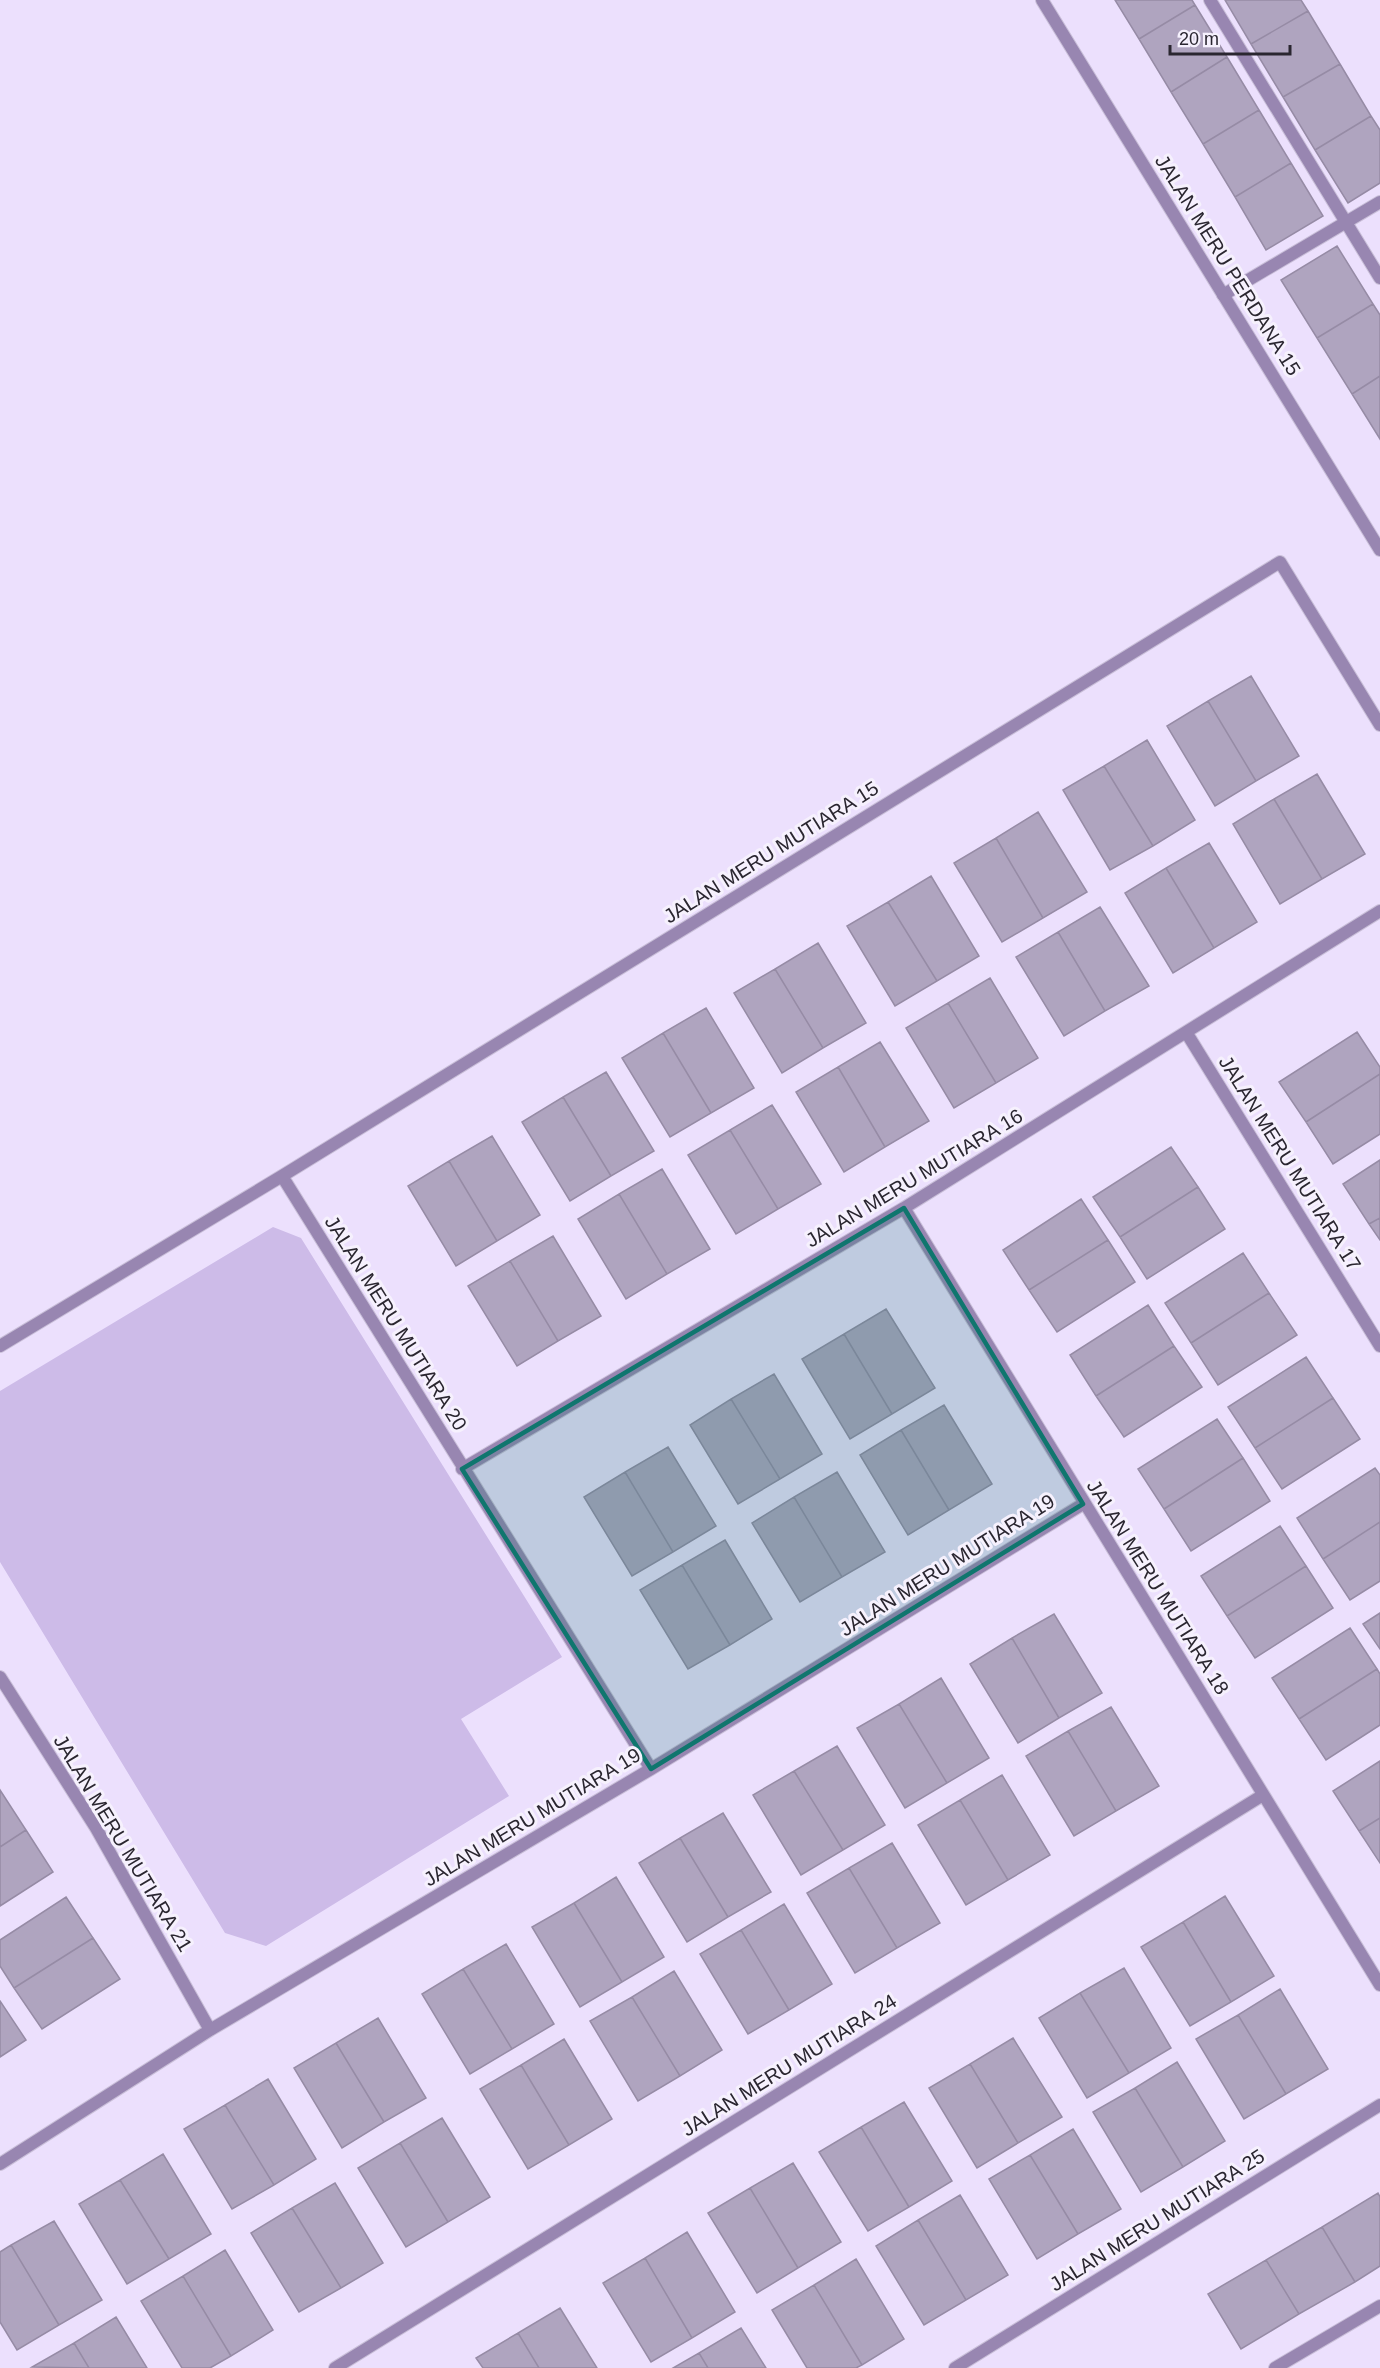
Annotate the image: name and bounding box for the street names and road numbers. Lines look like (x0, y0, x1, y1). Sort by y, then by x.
street label: JALAN MERU PERDANA 15 (1151, 151, 1305, 379)
street label: JALAN MERU MUTIARA 15 (660, 777, 882, 927)
street label: JALAN MERU MUTIARA 17 (1215, 1052, 1365, 1274)
street label: JALAN MERU MUTIARA 16 (802, 1104, 1026, 1252)
street label: JALAN MERU MUTIARA 20 (321, 1212, 471, 1434)
street label: JALAN MERU MUTIARA 18 (1083, 1476, 1233, 1698)
street label: JALAN MERU MUTIARA 19 (836, 1490, 1058, 1640)
street label: JALAN MERU MUTIARA 21 (49, 1731, 197, 1955)
street label: JALAN MERU MUTIARA 19 (420, 1743, 644, 1891)
street label: JALAN MERU MUTIARA 24 (678, 1990, 900, 2140)
street label: JALAN MERU MUTIARA 25 (1046, 2145, 1268, 2295)

